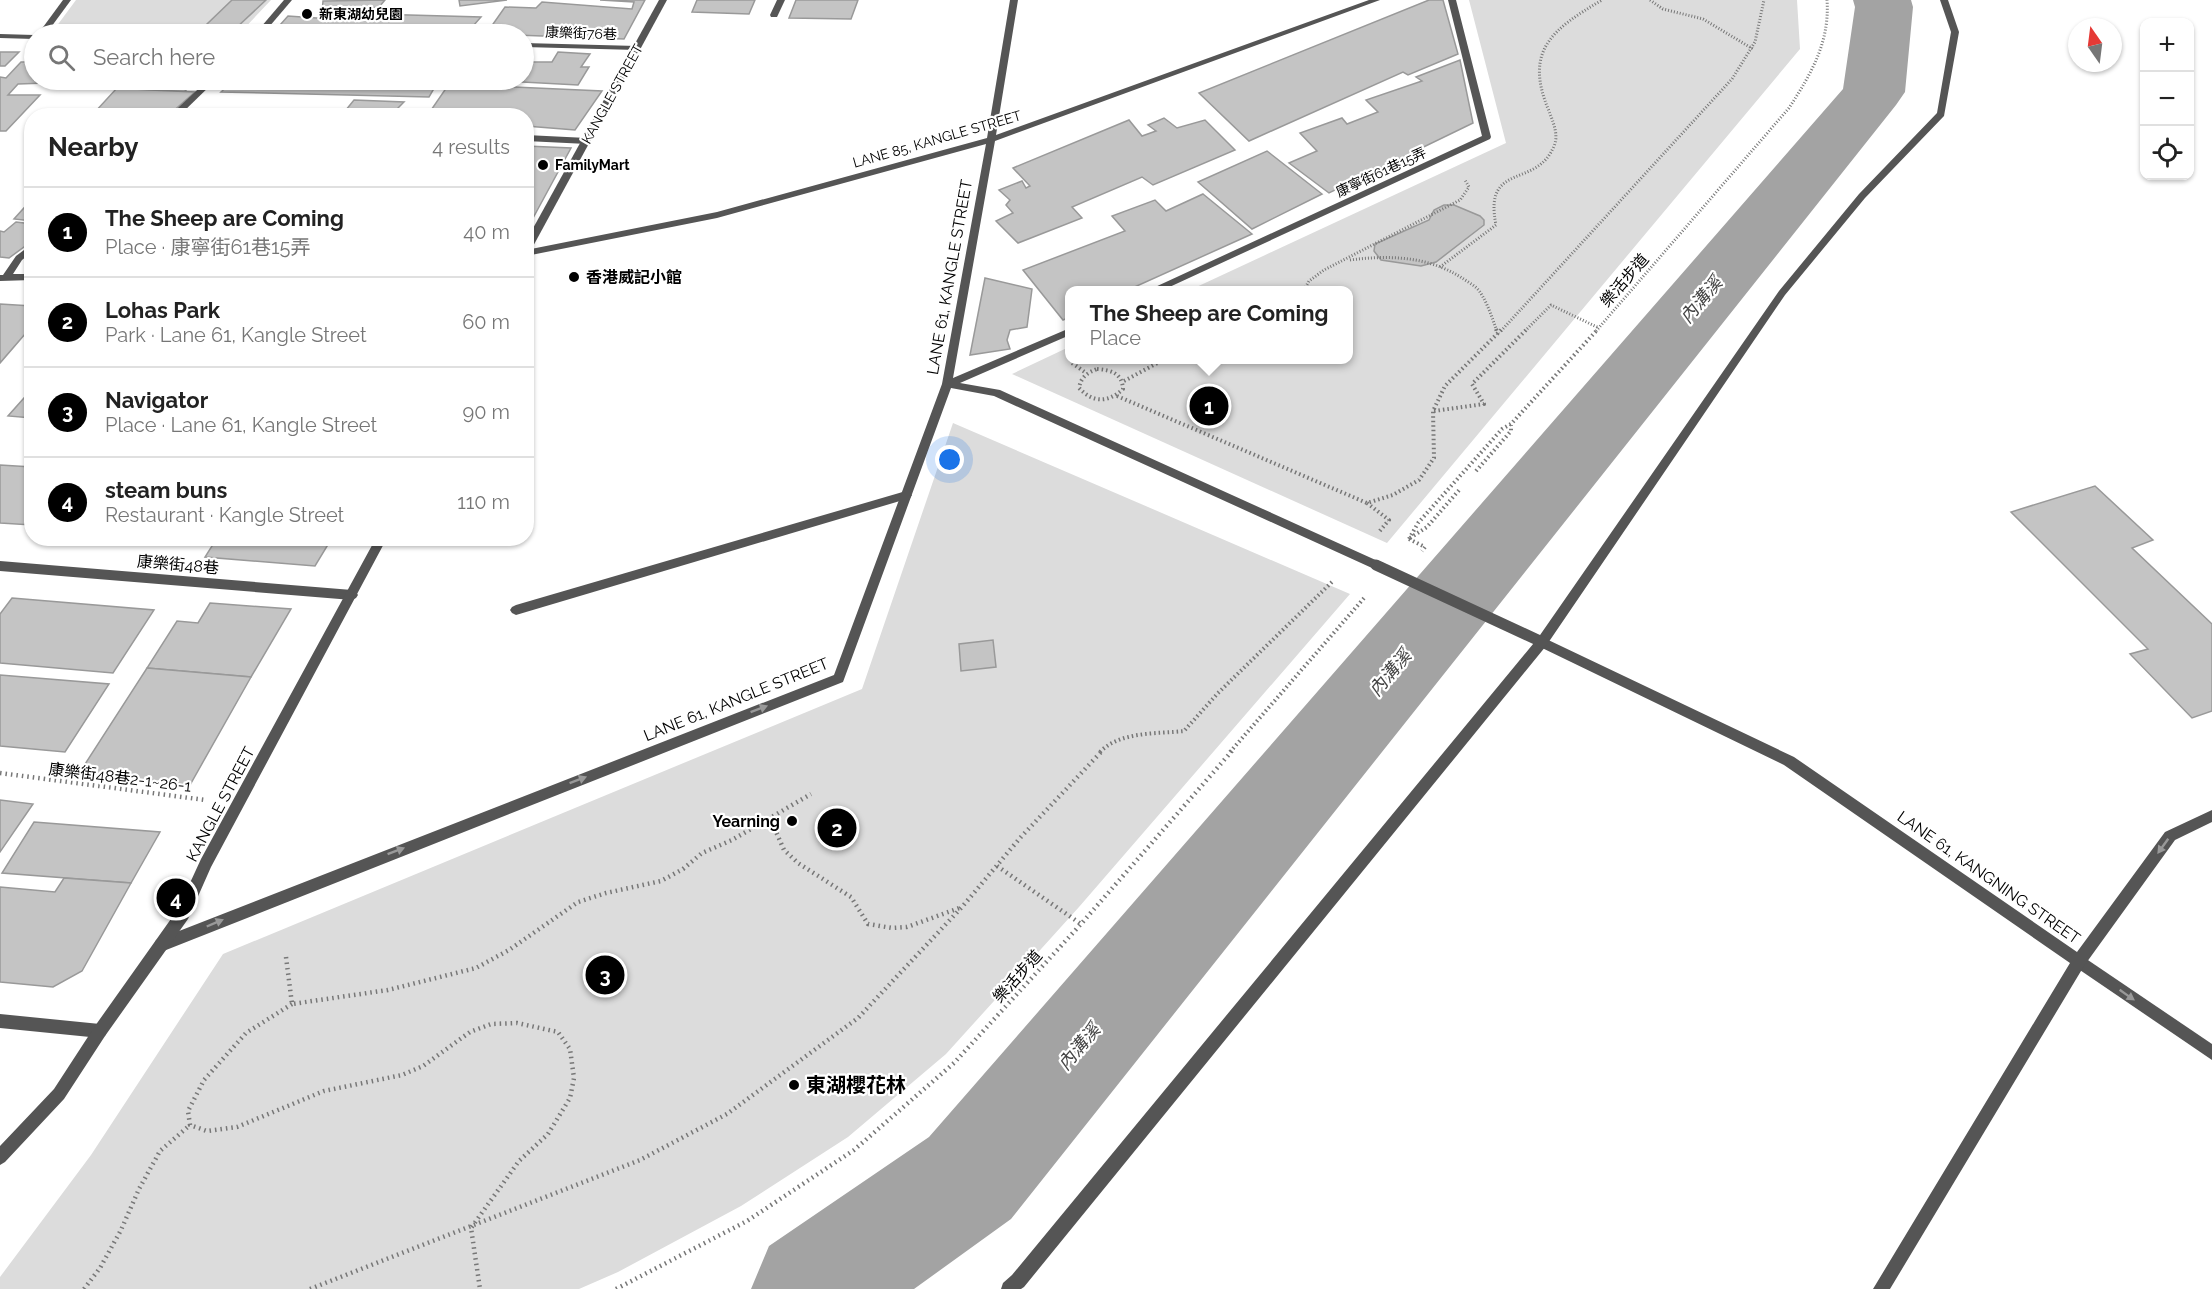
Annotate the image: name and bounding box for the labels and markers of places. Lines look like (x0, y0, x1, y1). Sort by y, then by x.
place label: 新東湖幼兒園 (319, 6, 403, 22)
marker: 新東湖幼兒園 (300, 7, 314, 21)
place label: FamilyMart (555, 157, 630, 173)
marker: FamilyMart (536, 158, 550, 172)
place label: 香港威記小館 (586, 268, 682, 287)
marker: 香港威記小館 (567, 270, 581, 284)
pin: 1 (1190, 384, 1228, 428)
pin: 2 (818, 806, 856, 850)
place label: Yearning (712, 812, 780, 831)
marker: Yearning (785, 814, 799, 828)
pin: 4 (156, 876, 195, 920)
pin: 3 (586, 952, 624, 998)
place label: 東湖櫻花林 (806, 1073, 906, 1097)
marker: 東湖櫻花林 (787, 1078, 801, 1092)

